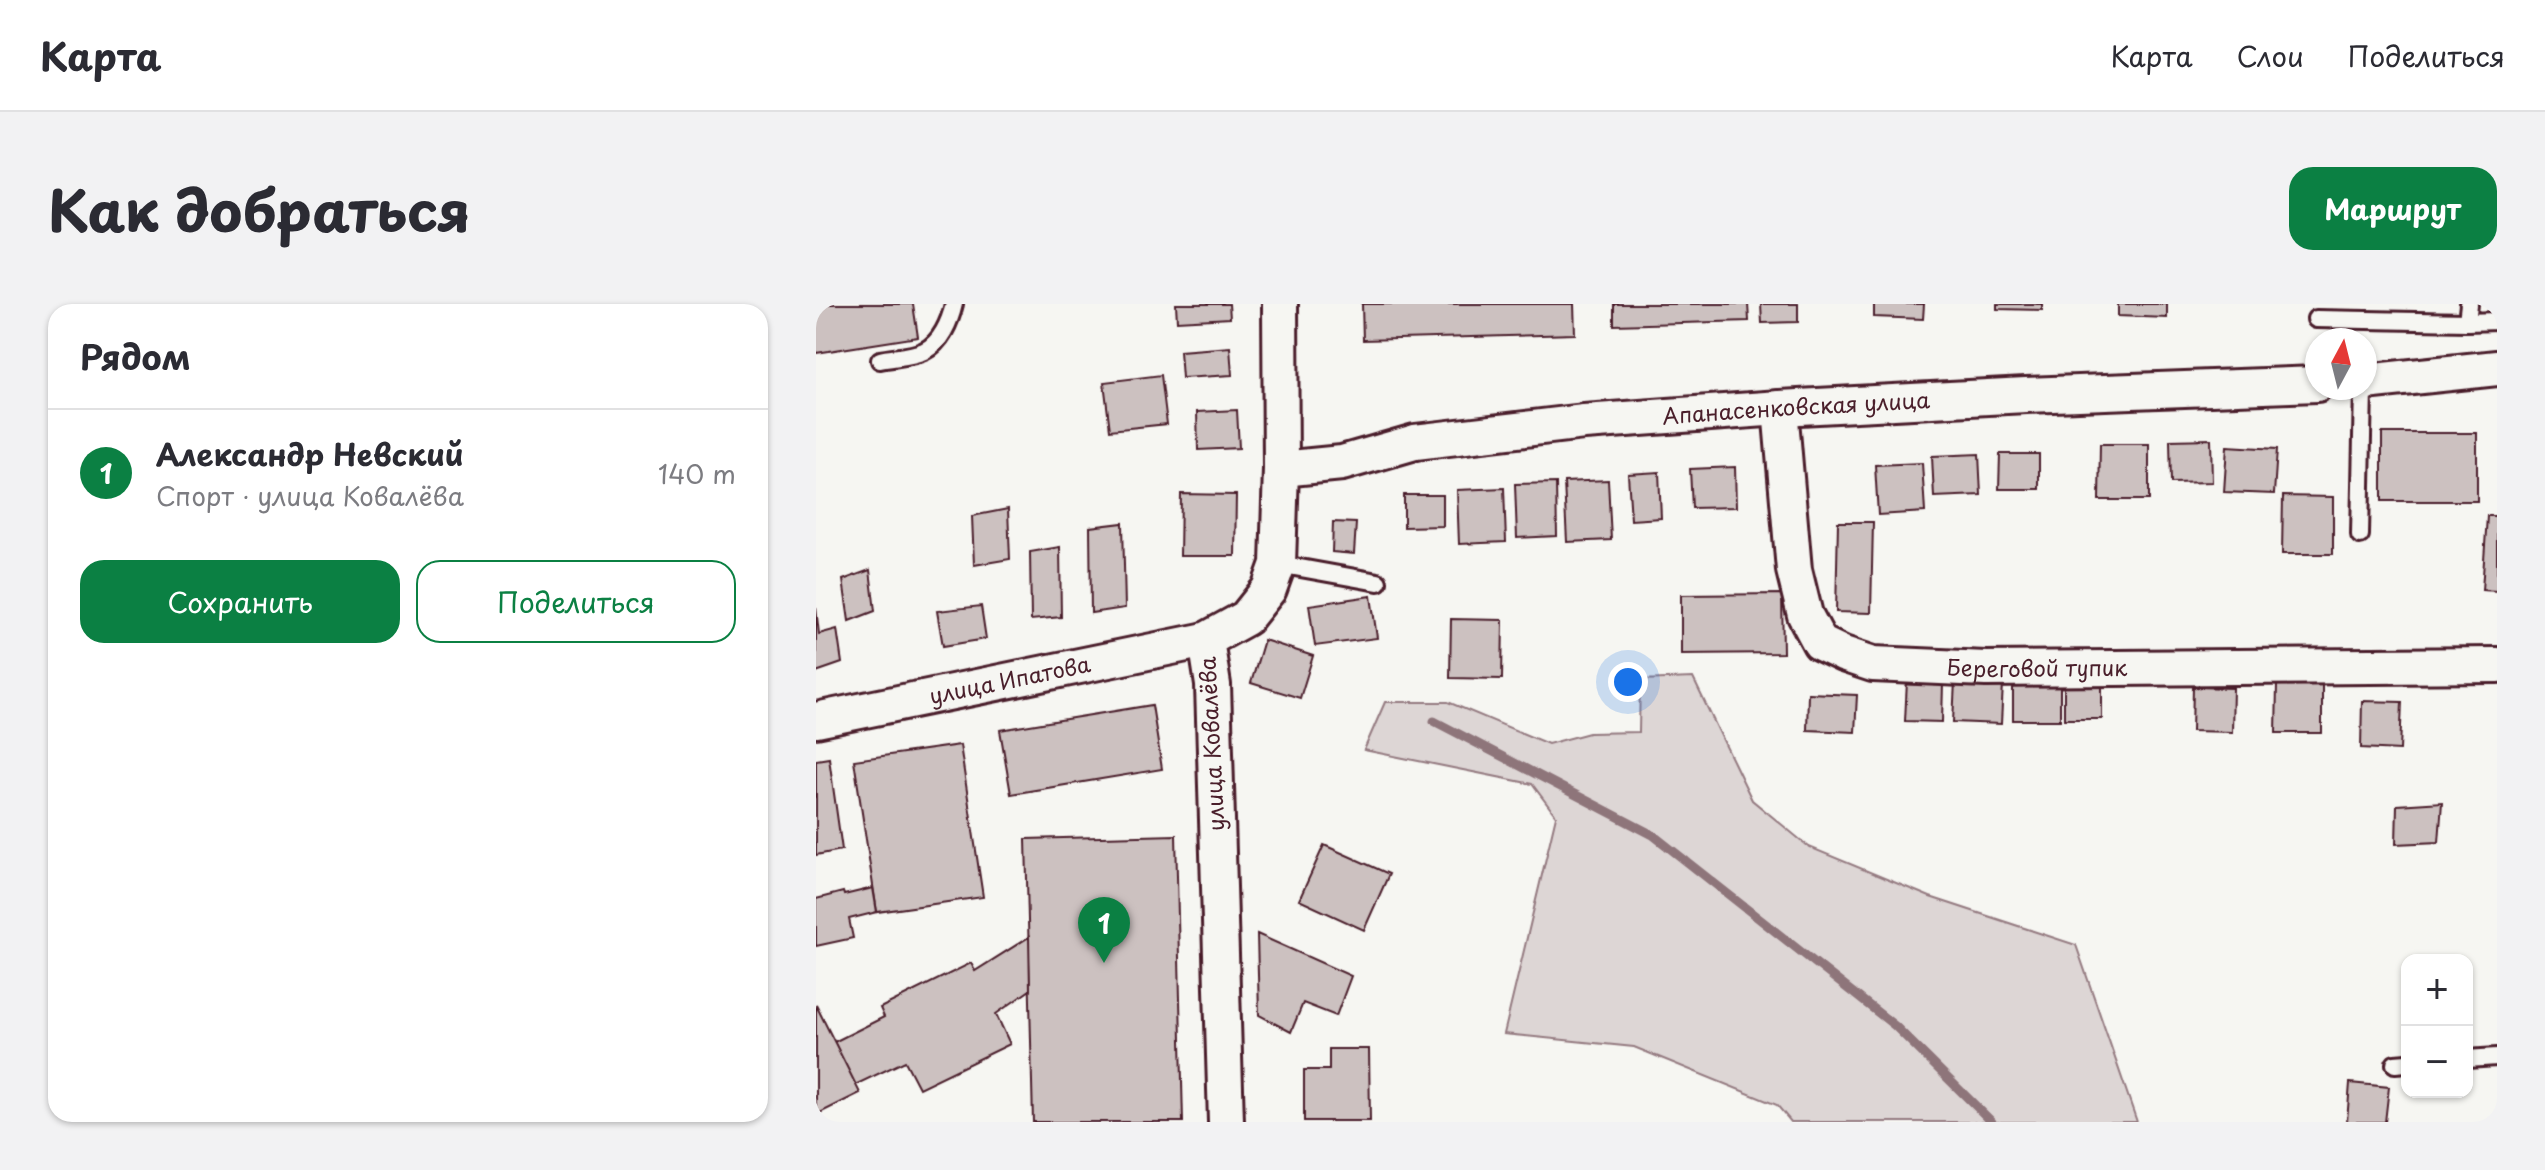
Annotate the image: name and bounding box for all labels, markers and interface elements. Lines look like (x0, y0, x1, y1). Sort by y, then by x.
text: Карта (40, 27, 162, 84)
text: Карта (2110, 34, 2193, 77)
text: Слои (2237, 34, 2304, 77)
text: Поделиться (2348, 34, 2505, 77)
text: Как добраться (48, 166, 471, 251)
button: Маршрут (2289, 167, 2497, 250)
north arrow (2305, 328, 2377, 400)
text: Рядом (80, 330, 191, 382)
street label: Апанасенковская улица (1661, 382, 1931, 431)
text: Александр Невский (156, 431, 464, 476)
text: 1 (100, 454, 112, 493)
text: 140 m (658, 454, 736, 493)
text: Спорт · улица Ковалёва (156, 476, 464, 515)
button: Сохранить (80, 560, 400, 643)
button: Поделиться (416, 560, 736, 643)
street label: улица Ипатова (926, 646, 1093, 711)
street label: Береговой тупик (1946, 649, 2128, 684)
street label: улица Ковалёва (1189, 656, 1232, 832)
your location (1608, 662, 1648, 702)
pin: 1 (1078, 897, 1130, 963)
map controls (2401, 954, 2473, 1098)
button: + (2401, 954, 2473, 1026)
button: − (2401, 1026, 2473, 1098)

